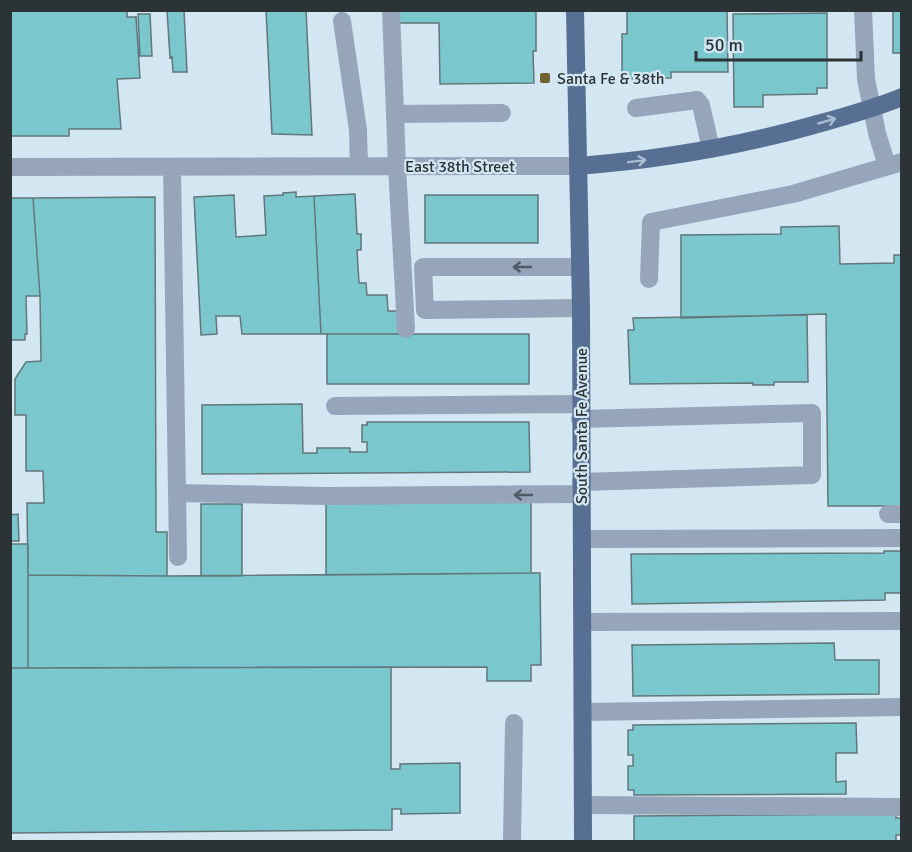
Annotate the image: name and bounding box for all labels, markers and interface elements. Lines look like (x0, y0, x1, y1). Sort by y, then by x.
scale bar (696, 24, 861, 62)
text: 50 m (705, 34, 743, 56)
place label: Santa Fe & 38th (557, 69, 664, 89)
marker: Santa Fe & 38th (538, 71, 552, 85)
one-way arrow (817, 115, 836, 126)
one-way arrow (626, 155, 646, 166)
street label: East 38th Street (405, 157, 515, 177)
one-way arrow (512, 261, 532, 273)
street label: South Santa Fe Avenue (572, 348, 592, 504)
one-way arrow (513, 489, 533, 501)

